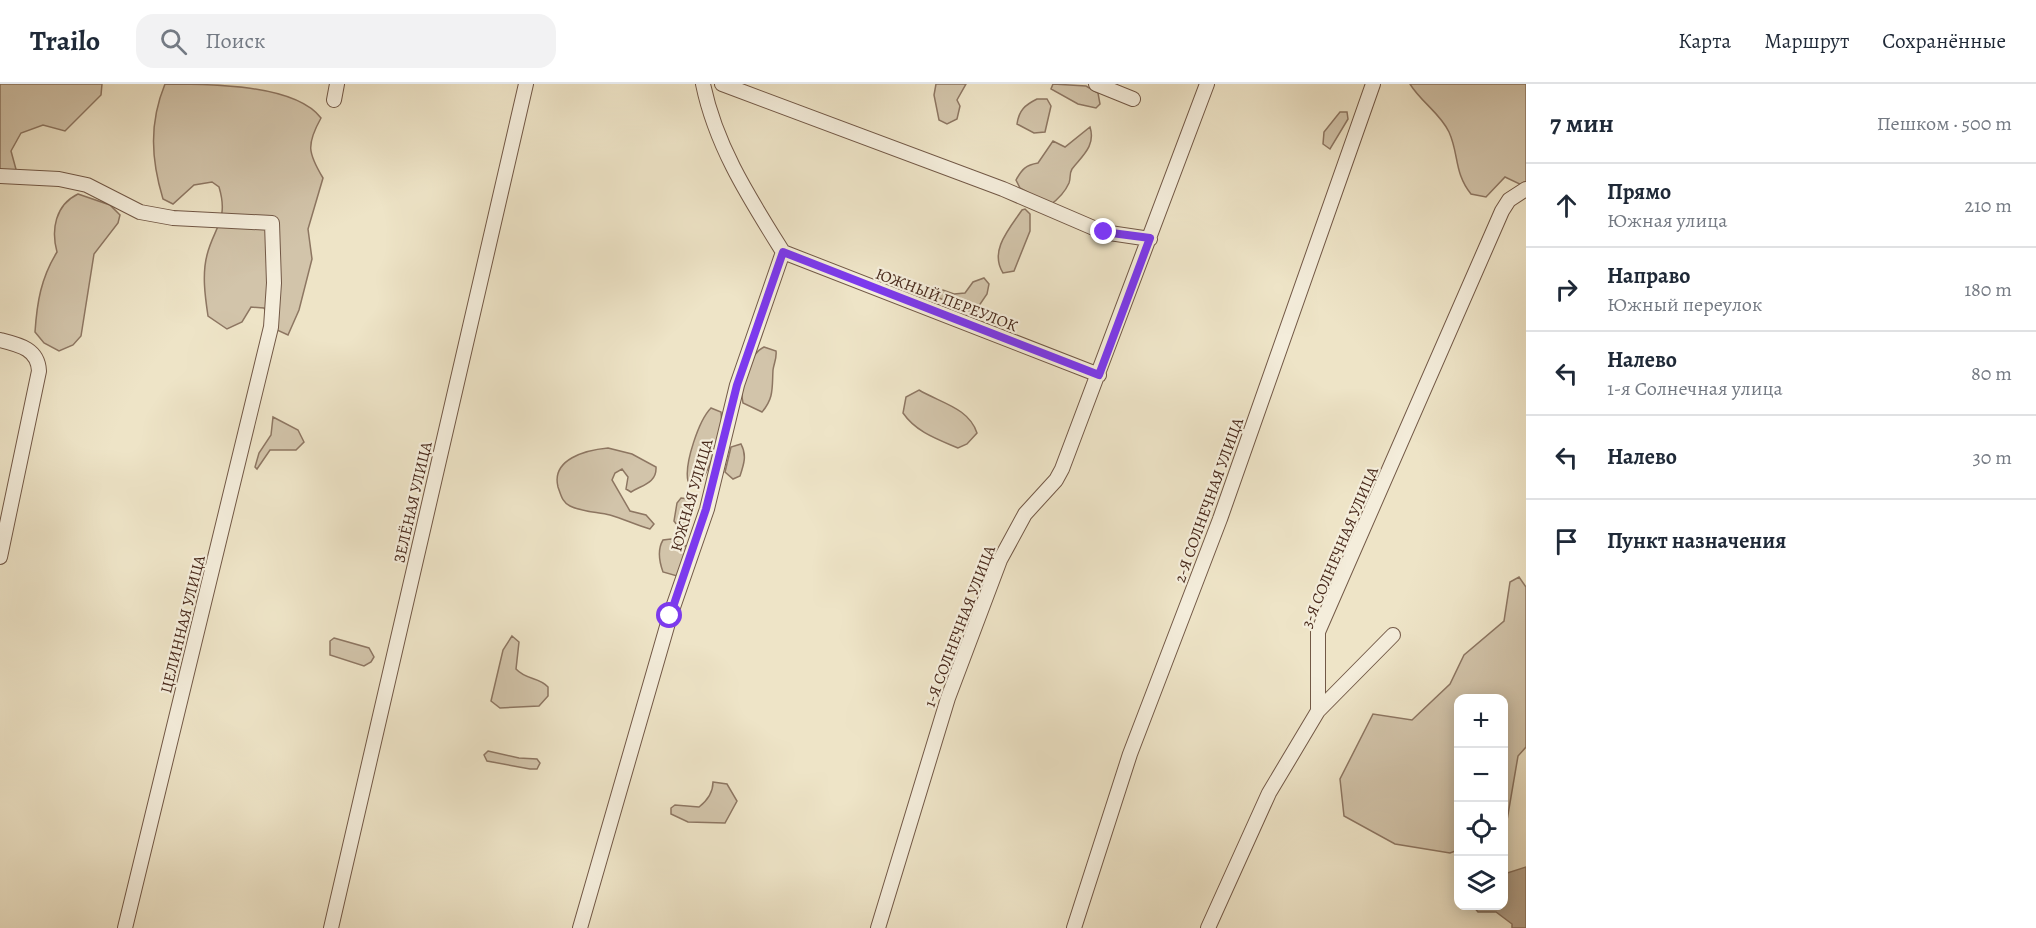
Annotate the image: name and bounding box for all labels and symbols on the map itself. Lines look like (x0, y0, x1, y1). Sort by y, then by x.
route end (1090, 218, 1116, 244)
street label: ЮЖНЫЙ ПЕРЕУЛОК (872, 263, 1022, 337)
street label: 2-Я СОЛНЕЧНАЯ УЛИЦА (1169, 414, 1249, 586)
street label: ЮЖНАЯ УЛИЦА (665, 436, 719, 554)
street label: ЗЕЛЁНАЯ УЛИЦА (388, 439, 438, 565)
street label: 3-Я СОЛНЕЧНАЯ УЛИЦА (1296, 463, 1384, 631)
street label: 1-Я СОЛНЕЧНАЯ УЛИЦА (919, 542, 1001, 711)
street label: ЦЕЛИННАЯ УЛИЦА (155, 552, 211, 695)
route start (656, 602, 682, 628)

